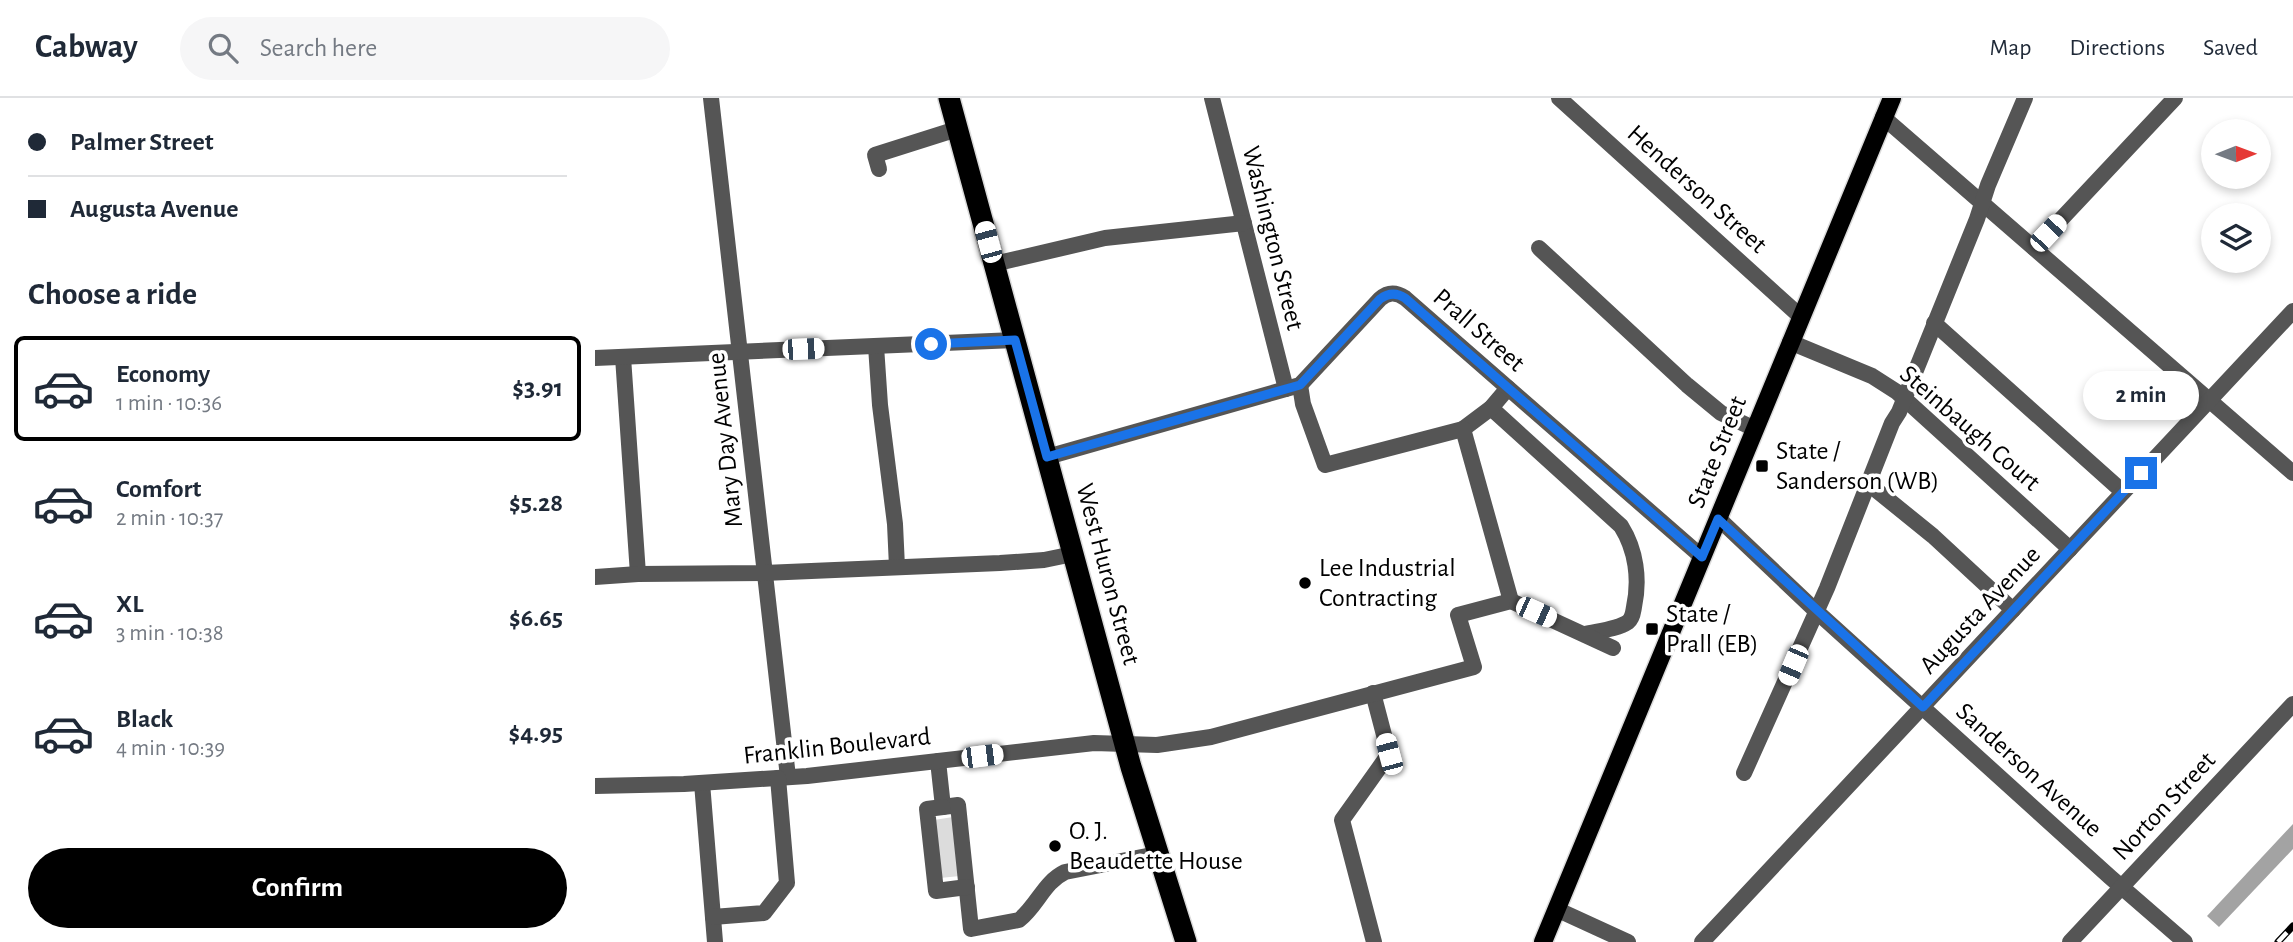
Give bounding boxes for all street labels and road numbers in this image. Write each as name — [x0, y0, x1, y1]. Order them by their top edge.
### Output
street label: Henderson Street — [1622, 120, 1772, 258]
street label: Washington Street — [1238, 143, 1308, 333]
street label: Prall Street — [1428, 284, 1530, 376]
street label: Mary Day Avenue — [703, 351, 747, 529]
street label: Steinbaugh Court — [1895, 360, 2045, 496]
street label: State Street — [1683, 392, 1751, 512]
street label: West Huron Street — [1071, 481, 1145, 667]
street label: Augusta Avenue — [1915, 541, 2045, 679]
street label: Sanderson Avenue — [1951, 698, 2107, 842]
street label: Franklin Boulevard — [742, 723, 932, 769]
street label: Norton Street — [2108, 747, 2220, 865]

